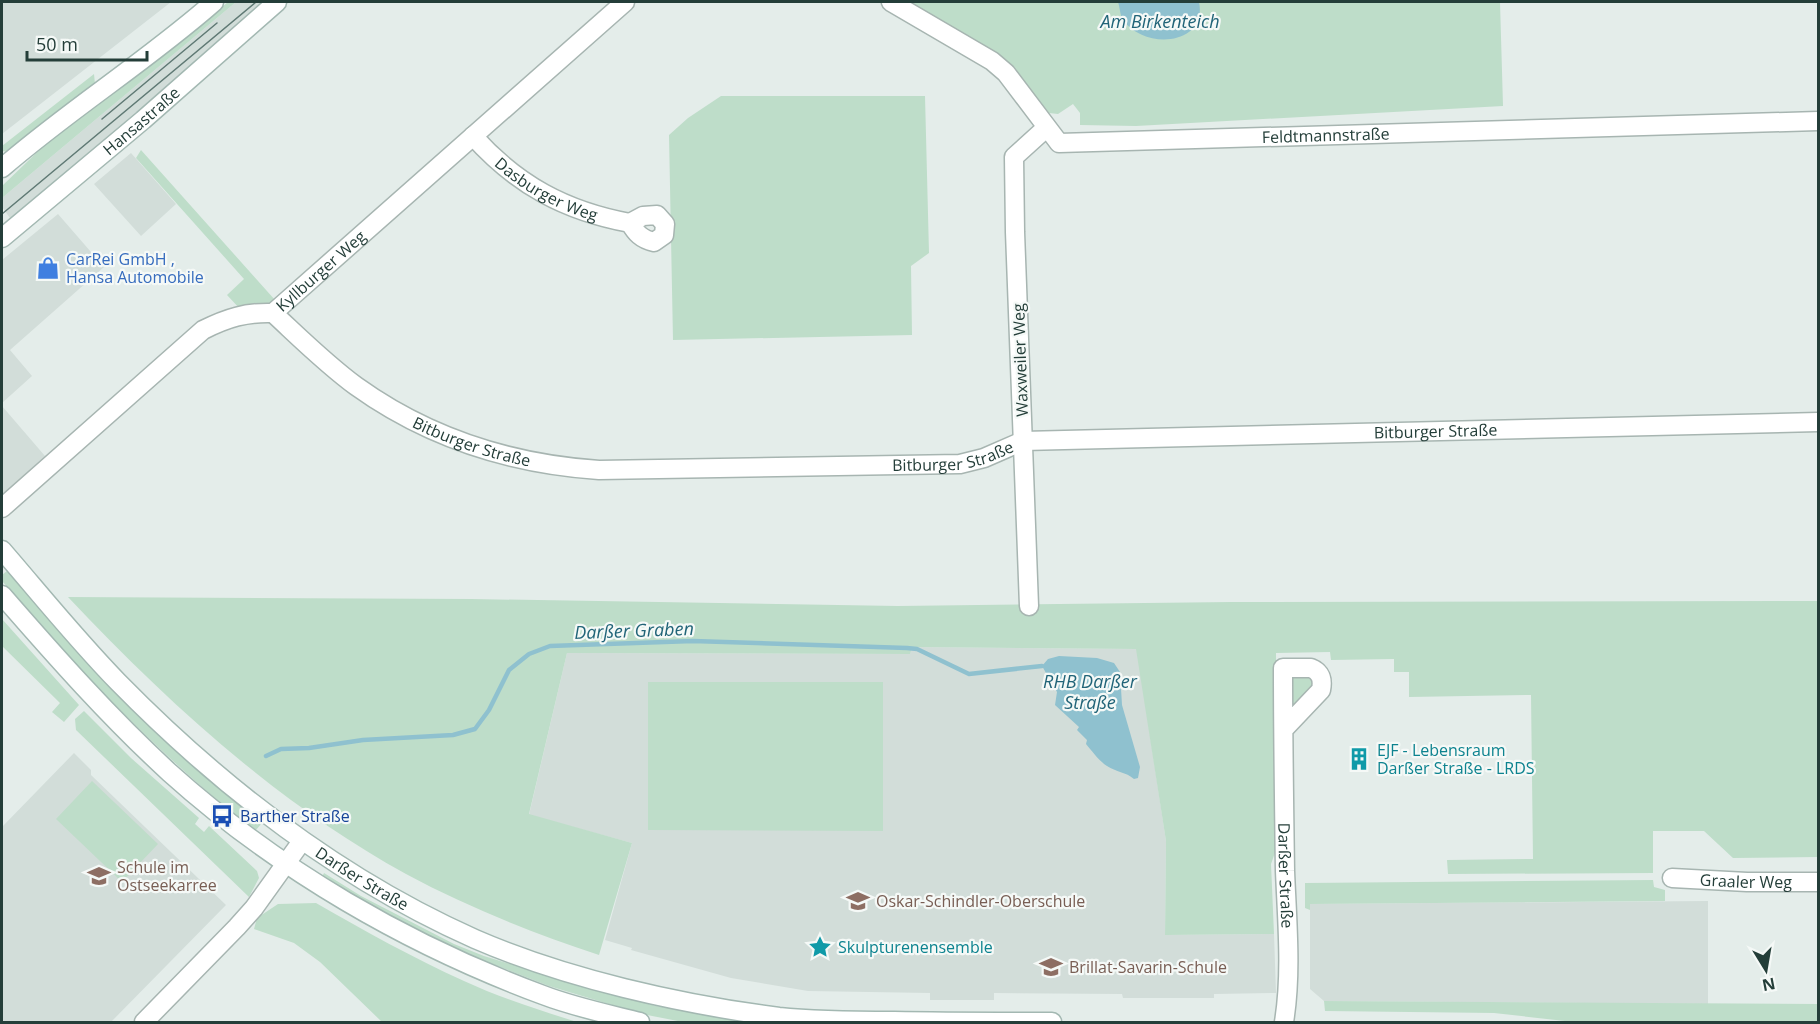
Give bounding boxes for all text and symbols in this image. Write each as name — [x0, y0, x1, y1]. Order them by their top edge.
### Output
water label: Am Birkenteich — [1098, 9, 1220, 33]
scale bar — [27, 24, 147, 62]
text: 50 m — [36, 32, 78, 56]
street label: Hansastraße — [98, 82, 184, 160]
street label: Feldtmannstraße — [1261, 122, 1390, 148]
street label: Dasburger Weg — [490, 152, 601, 226]
street label: Kyllburger Weg — [271, 225, 371, 316]
place label: CarRei GmbH , Hansa Automobile — [66, 248, 204, 288]
shop icon: CarRei GmbH , Hansa Automobile — [35, 255, 61, 281]
street label: Waxweiler Weg — [1007, 303, 1033, 417]
street label: Bitburger Straße — [409, 411, 533, 472]
street label: Bitburger Straße — [1374, 419, 1498, 444]
street label: Bitburger Straße — [892, 436, 1017, 476]
water label: Darßer Graben — [574, 616, 694, 644]
water label: RHB Darßer Straße — [1043, 669, 1138, 714]
place label: EJF - Lebensraum Darßer Straße - LRDS — [1377, 739, 1535, 779]
building icon: EJF - Lebensraum Darßer Straße - LRDS — [1346, 746, 1372, 772]
bus stop icon: Barther Straße — [209, 803, 235, 829]
place label: Barther Straße — [240, 805, 350, 827]
street label: Darßer Straße — [1273, 823, 1299, 929]
street label: Darßer Straße — [311, 841, 413, 915]
place label: Schule im Ostseekarree — [117, 856, 217, 896]
school or university icon: Schule im Ostseekarree — [86, 863, 112, 889]
street label: Graaler Weg — [1699, 869, 1792, 893]
school or university icon: Oskar-Schindler-Oberschule — [845, 888, 871, 914]
place label: Oskar-Schindler-Oberschule — [876, 890, 1085, 912]
place icon: Skulpturenensemble — [807, 934, 833, 960]
place label: Skulpturenensemble — [838, 936, 993, 958]
north arrow — [1736, 940, 1796, 1000]
school or university icon: Brillat-Savarin-Schule — [1038, 954, 1064, 980]
place label: Brillat-Savarin-Schule — [1069, 956, 1227, 978]
text: N — [1760, 973, 1777, 997]

